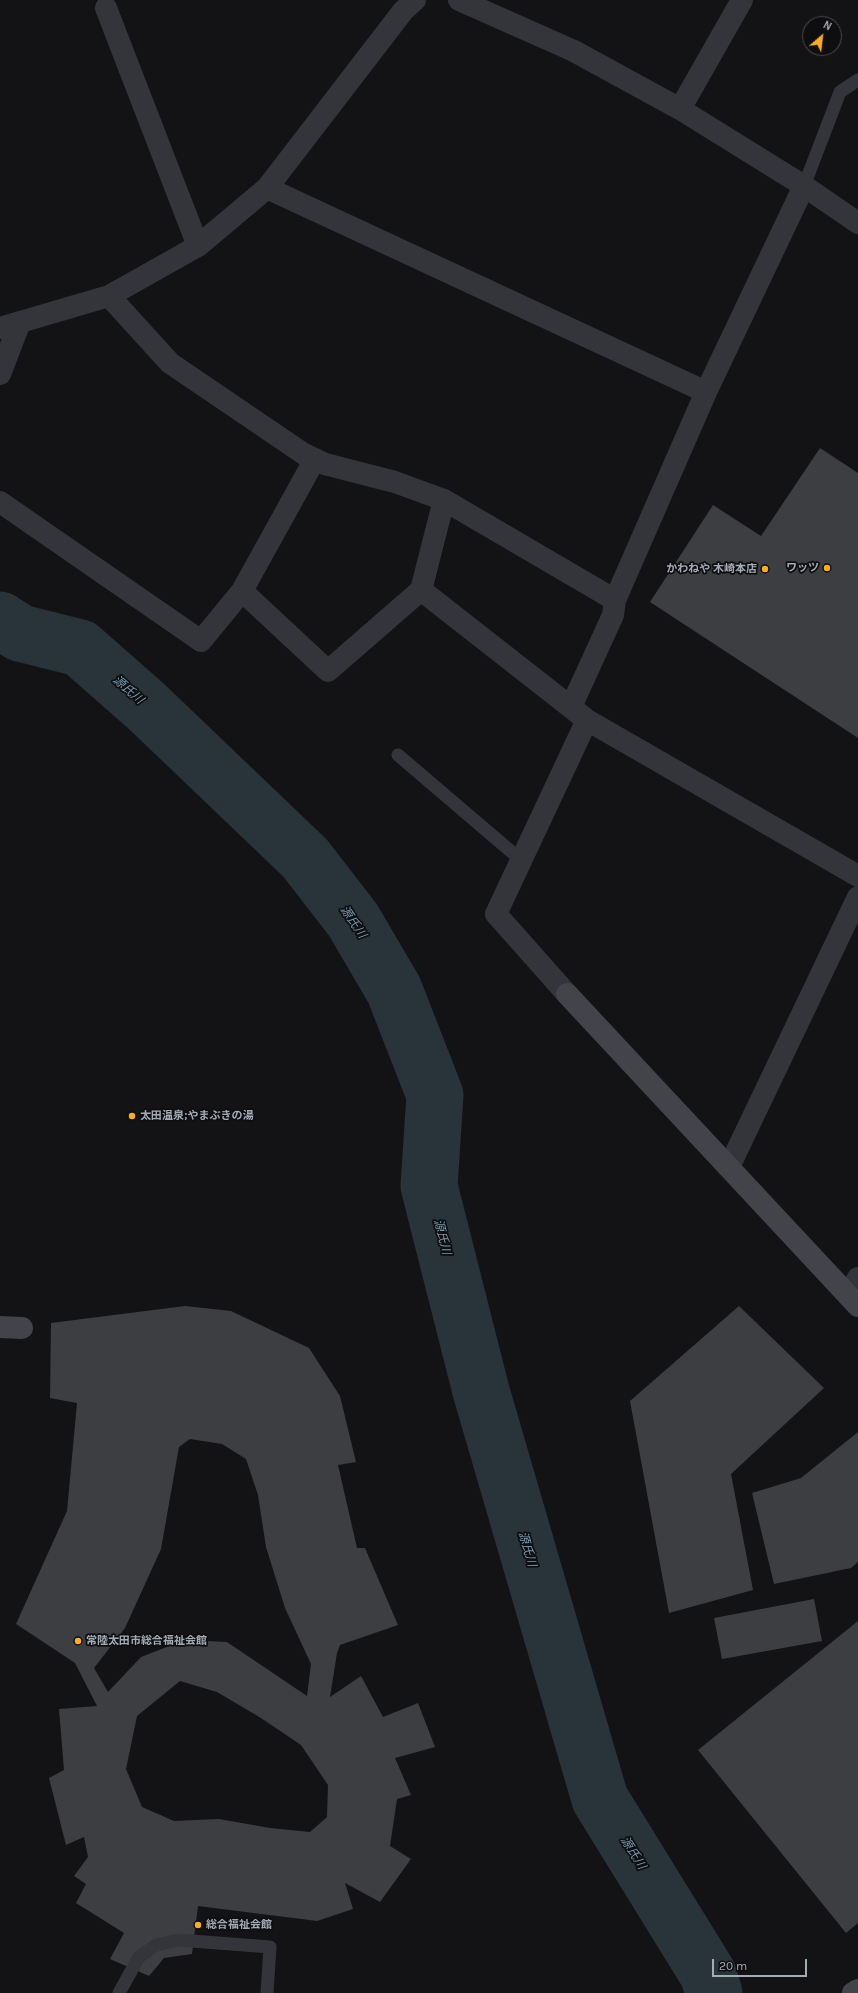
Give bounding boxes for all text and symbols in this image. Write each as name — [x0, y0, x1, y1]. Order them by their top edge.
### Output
north arrow — [802, 16, 842, 56]
text: N — [821, 18, 834, 33]
place label: ワッツ — [786, 561, 819, 575]
place label: かわねや 木崎本店 — [666, 562, 757, 576]
marker: ワッツ — [822, 563, 832, 573]
marker: かわねや 木崎本店 — [760, 564, 770, 574]
water label: 源氏川 — [110, 673, 146, 707]
water label: 源氏川 — [337, 903, 369, 941]
place label: 太田温泉;やまぶきの湯 — [140, 1109, 253, 1123]
marker: 太田温泉;やまぶきの湯 — [127, 1111, 137, 1121]
water label: 源氏川 — [431, 1218, 453, 1256]
water label: 源氏川 — [515, 1530, 539, 1568]
place label: 常陸太田市総合福祉会館 — [86, 1634, 207, 1648]
marker: 常陸太田市総合福祉会館 — [73, 1636, 83, 1646]
water label: 源氏川 — [617, 1834, 649, 1872]
place label: 総合福祉会館 — [206, 1918, 272, 1932]
marker: 総合福祉会館 — [193, 1920, 203, 1930]
scale bar — [714, 1951, 809, 1977]
text: 20 m — [719, 1959, 747, 1973]

